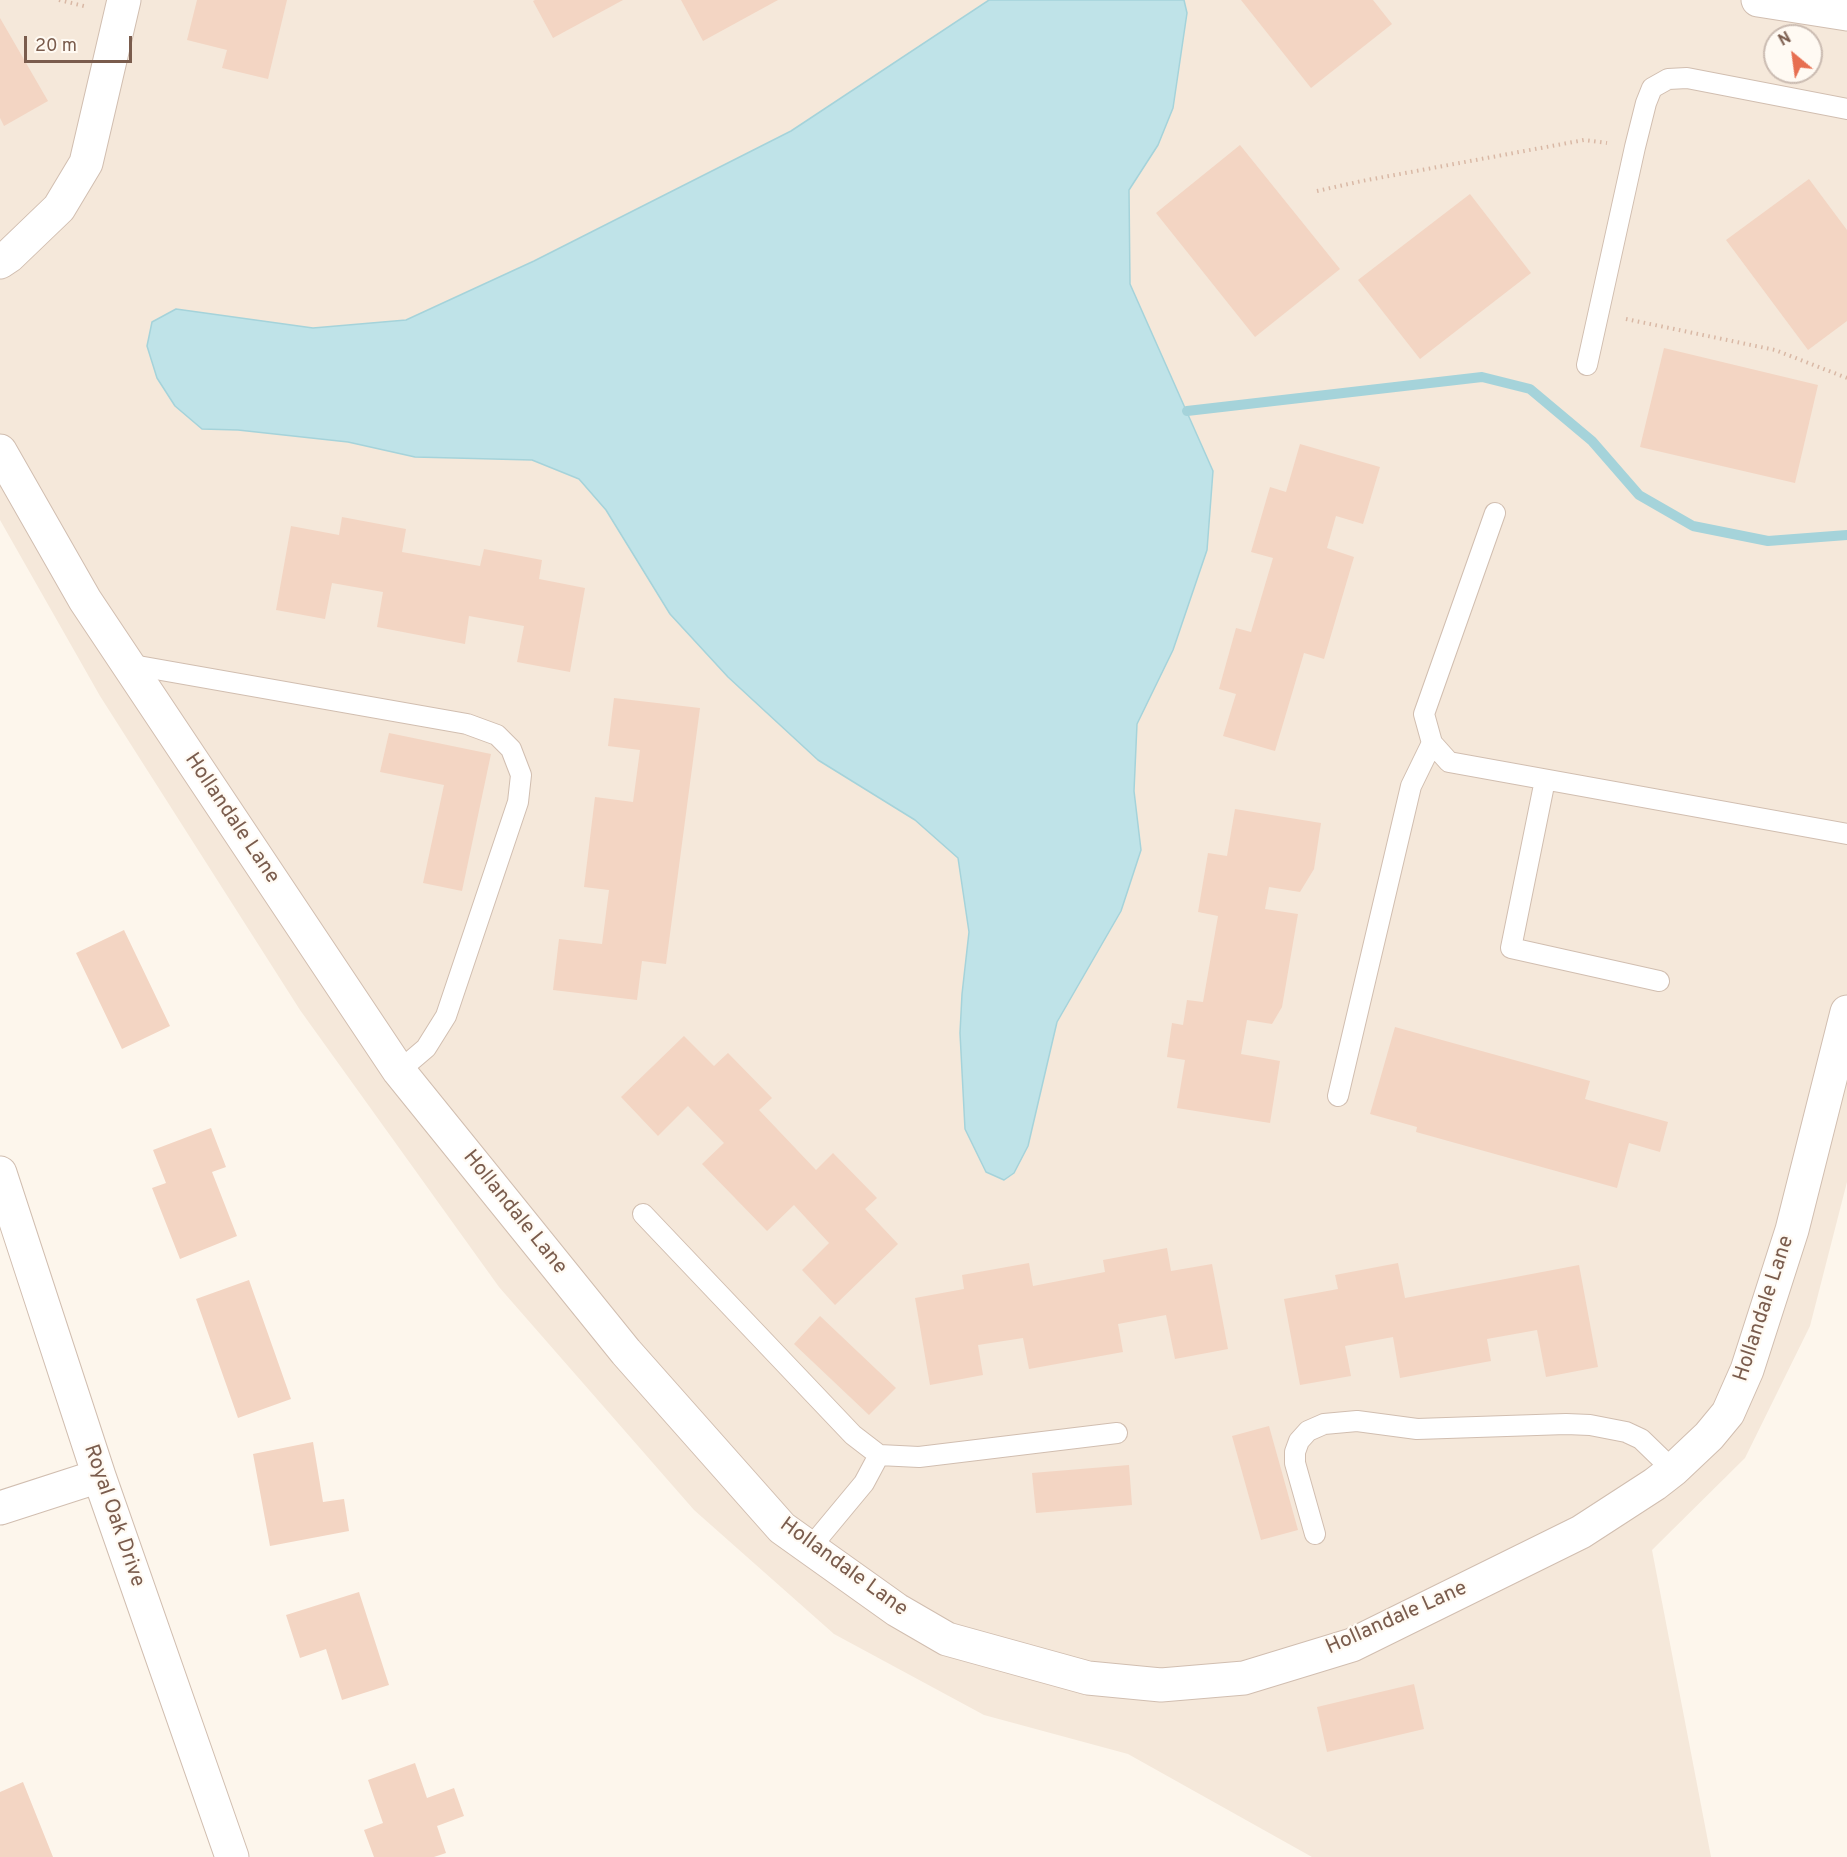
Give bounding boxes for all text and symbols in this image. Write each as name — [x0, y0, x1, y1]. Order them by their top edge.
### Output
scale bar — [27, 24, 135, 62]
north arrow — [1763, 24, 1823, 84]
text: N — [1775, 28, 1795, 52]
text: 20 m — [35, 35, 77, 58]
street label: Hollandale Lane — [178, 749, 284, 889]
street label: Hollandale Lane — [456, 1146, 572, 1280]
street label: Hollandale Lane — [1730, 1233, 1800, 1385]
street label: Royal Oak Drive — [77, 1441, 149, 1591]
street label: Hollandale Lane — [774, 1513, 912, 1623]
street label: Hollandale Lane — [1322, 1577, 1472, 1661]

